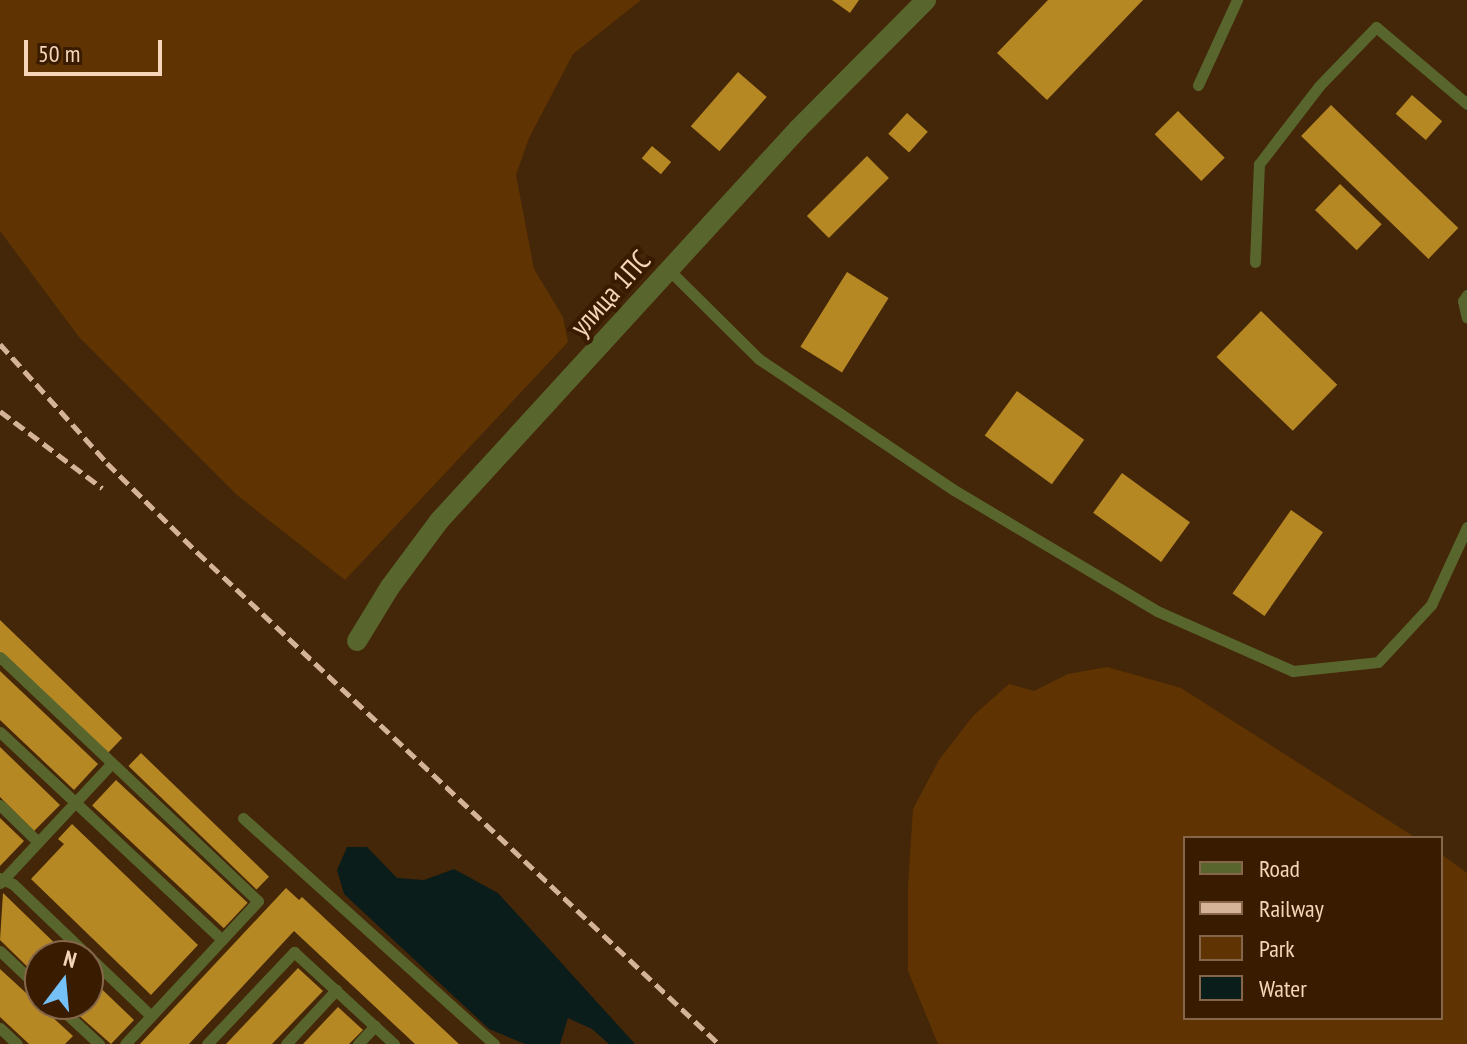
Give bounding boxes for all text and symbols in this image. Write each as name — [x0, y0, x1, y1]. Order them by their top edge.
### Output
scale bar — [28, 24, 166, 74]
text: 50 m — [38, 38, 80, 69]
street label: улица 1ПС — [563, 243, 657, 343]
legend — [1183, 836, 1443, 1020]
text: Road — [1259, 853, 1300, 884]
text: Railway — [1259, 893, 1324, 924]
text: Park — [1259, 933, 1295, 964]
north arrow — [24, 940, 104, 1020]
text: N — [60, 944, 80, 974]
text: Water — [1259, 973, 1307, 1004]

